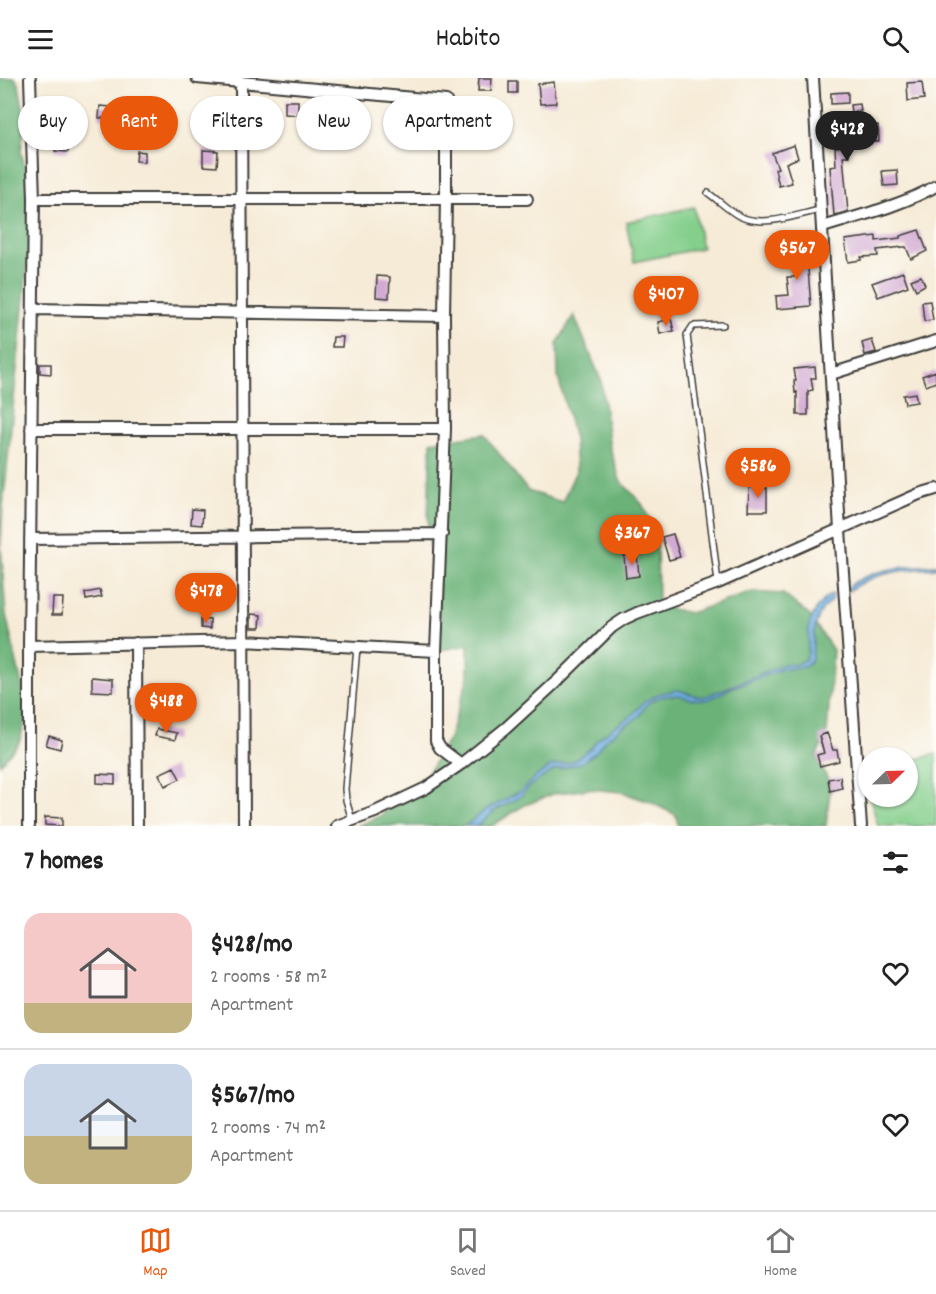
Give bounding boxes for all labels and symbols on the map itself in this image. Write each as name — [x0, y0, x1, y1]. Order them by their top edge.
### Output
pin: $428 — [811, 111, 883, 162]
pin: $567 — [761, 230, 833, 281]
pin: $407 — [630, 276, 702, 327]
pin: $586 — [722, 448, 794, 499]
pin: $367 — [596, 515, 668, 566]
pin: $478 — [170, 573, 242, 624]
pin: $488 — [130, 683, 202, 734]
north arrow — [858, 747, 918, 807]

